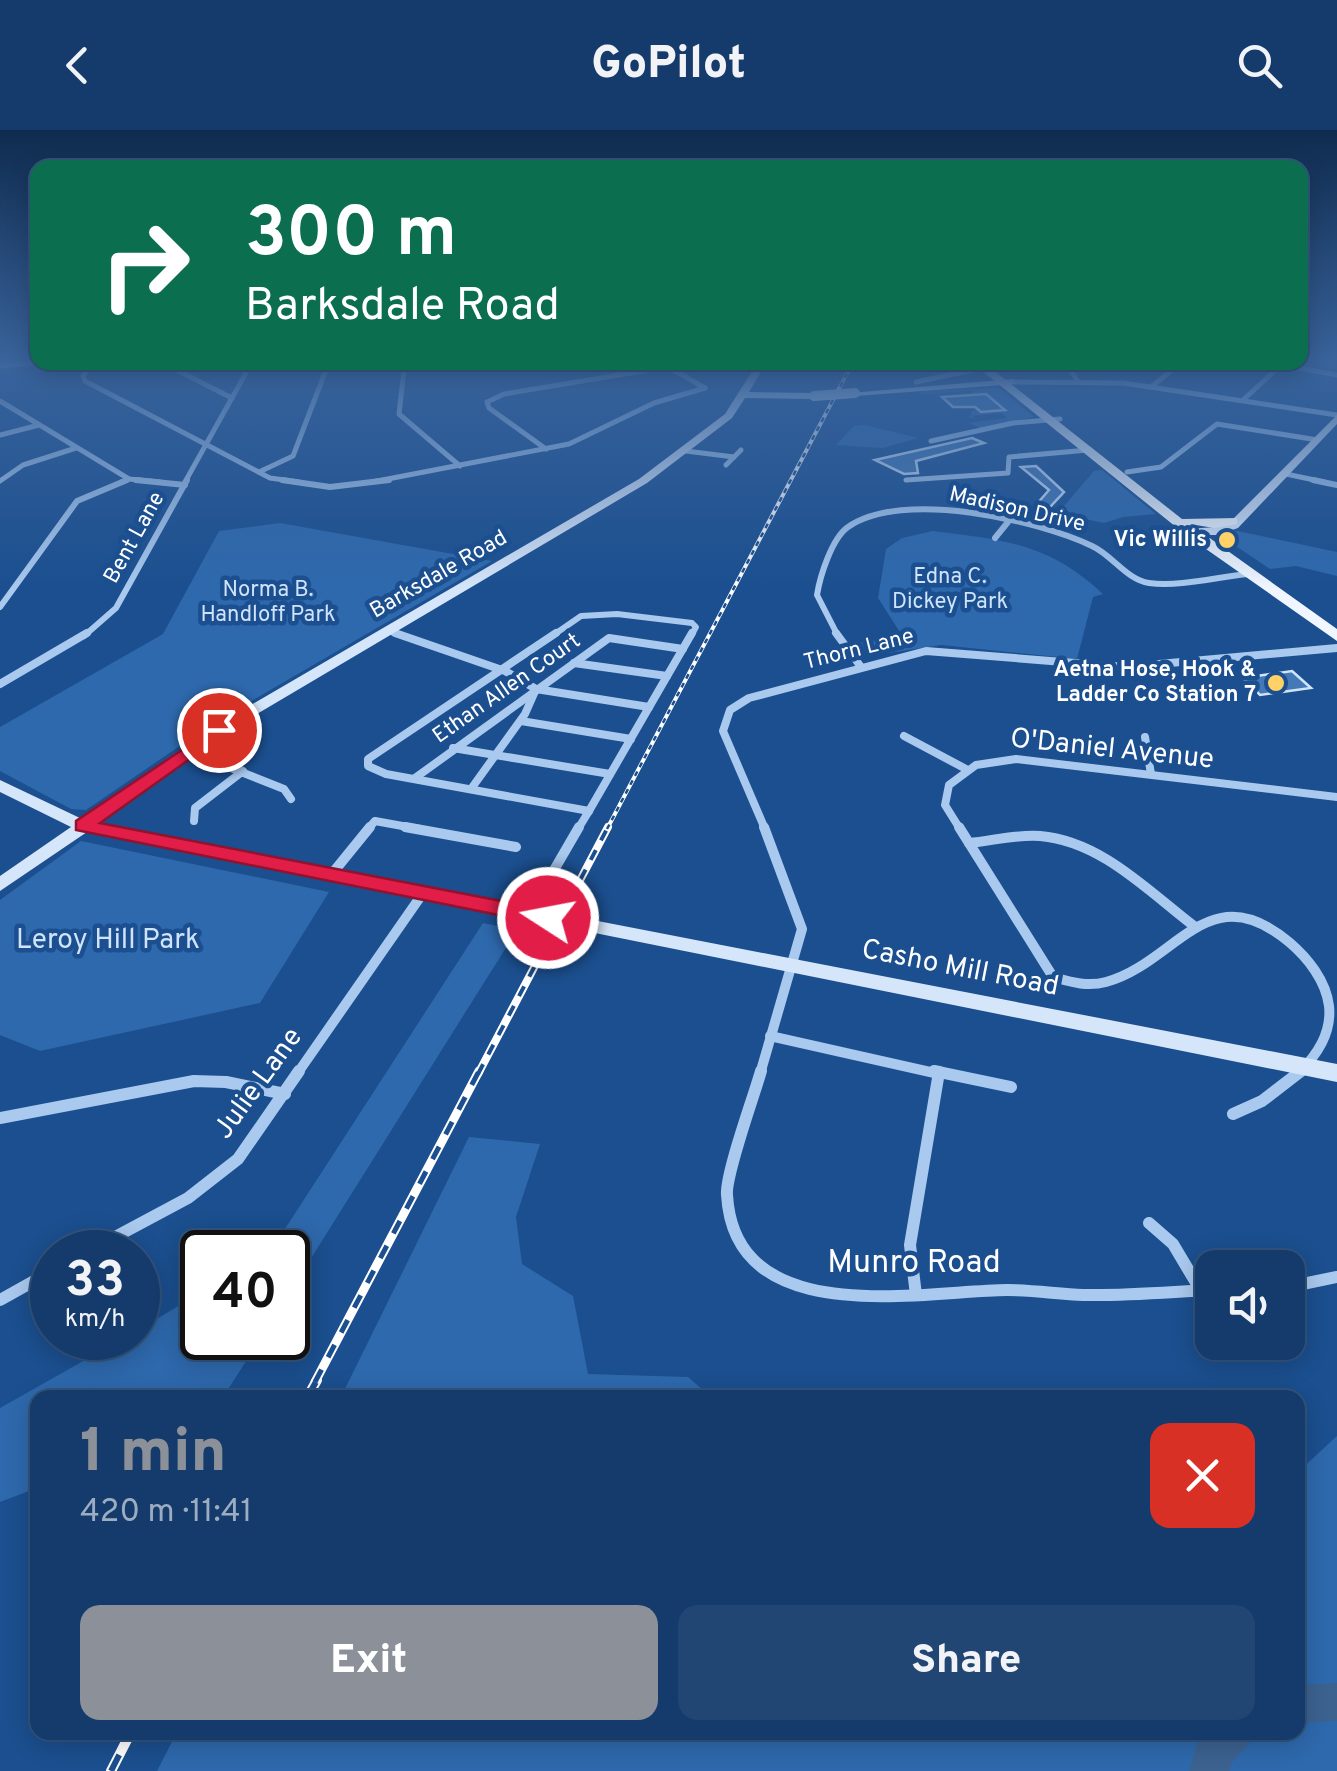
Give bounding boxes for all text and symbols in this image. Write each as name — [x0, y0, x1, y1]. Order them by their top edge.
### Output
text: GoPilot — [591, 37, 746, 94]
icon: back — [50, 38, 105, 93]
icon: search — [1232, 38, 1287, 93]
text: 300 m — [245, 192, 457, 281]
icon: right — [80, 200, 210, 330]
text: Barksdale Road — [245, 279, 560, 336]
street label: Madison Drive — [946, 481, 1088, 539]
street label: Bent Lane — [99, 487, 171, 589]
street label: Barksdale Road — [366, 525, 512, 625]
place label: Vic Willis — [1114, 527, 1207, 554]
marker: Vic Willis — [1216, 529, 1238, 551]
park label: Edna C. Dickey Park — [892, 564, 1008, 616]
park label: Norma B. Handloff Park — [200, 577, 336, 629]
street label: Thorn Lane — [801, 623, 917, 677]
street label: Ethan Allen Court — [428, 628, 586, 750]
place label: Aetna Hose, Hook & Ladder Co Station 7 — [1054, 657, 1256, 709]
marker: Aetna Hose, Hook & Ladder Co Station 7 — [1265, 672, 1287, 694]
pin — [177, 688, 262, 773]
icon: arrive — [192, 703, 247, 758]
street label: O'Daniel Avenue — [1008, 721, 1216, 779]
position arrow — [496, 866, 600, 970]
park label: Leroy Hill Park — [16, 923, 200, 959]
street label: Casho Mill Road — [858, 932, 1062, 1006]
street label: Julie Lane — [206, 1021, 312, 1147]
speed limit sign: 40 — [180, 1230, 310, 1360]
street label: Munro Road — [827, 1244, 1001, 1284]
map controls — [1195, 1250, 1305, 1360]
button: sound — [1195, 1250, 1305, 1360]
text: 33 — [65, 1251, 125, 1314]
text: km/h — [65, 1304, 125, 1336]
text: 1 min — [80, 1417, 227, 1493]
button: close — [1150, 1423, 1255, 1528]
text: 420 m · 11:41 — [80, 1493, 253, 1533]
button: Exit — [80, 1605, 658, 1720]
button: Share — [678, 1605, 1255, 1720]

